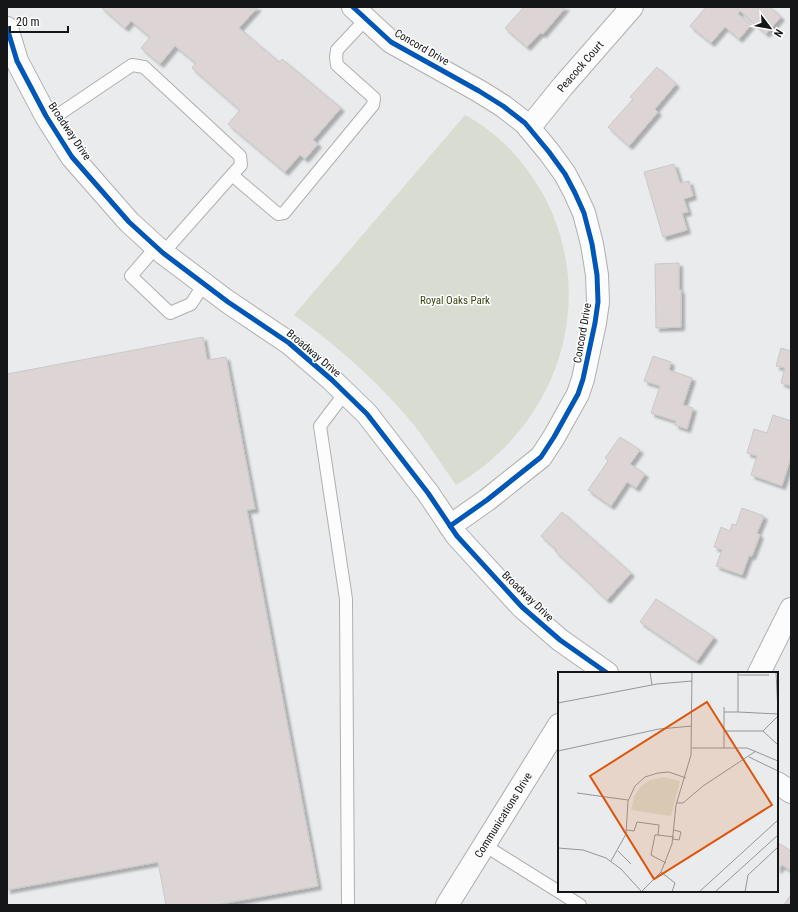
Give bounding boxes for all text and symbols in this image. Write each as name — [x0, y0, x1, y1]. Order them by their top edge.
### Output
scale bar — [10, 8, 68, 34]
north arrow — [750, 8, 790, 48]
text: 20 m — [16, 15, 40, 29]
street label: Concord Drive — [392, 27, 451, 68]
text: N — [771, 27, 785, 40]
street label: Peacock Court — [555, 39, 606, 95]
street label: Broadway Drive — [45, 100, 94, 163]
park label: Royal Oaks Park — [420, 294, 490, 307]
street label: Concord Drive — [571, 302, 594, 364]
street label: Broadway Drive — [284, 327, 343, 380]
street label: Broadway Drive — [499, 568, 556, 624]
inset map — [558, 672, 778, 892]
street label: Communications Drive — [472, 770, 535, 860]

